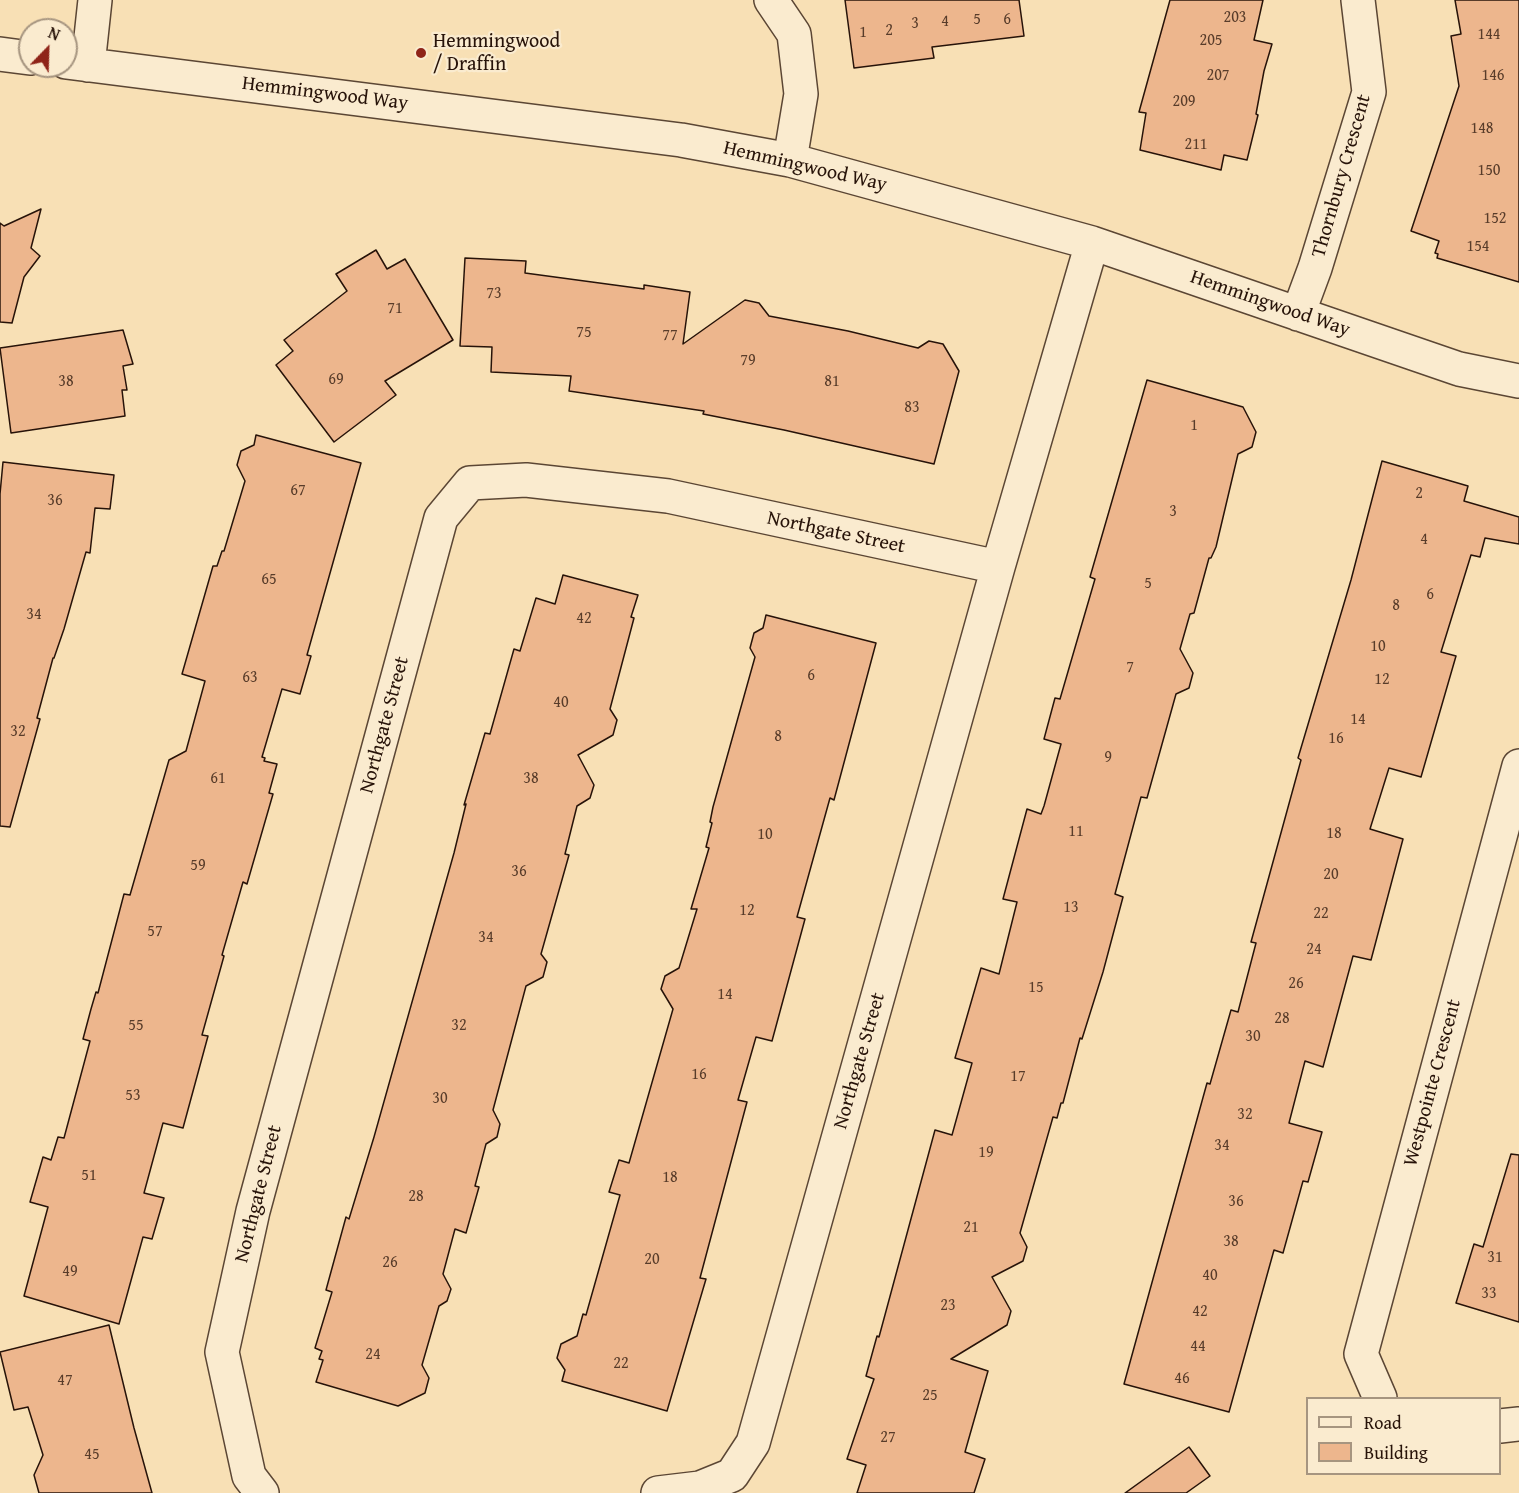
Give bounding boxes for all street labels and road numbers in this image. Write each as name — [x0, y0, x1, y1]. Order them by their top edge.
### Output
street label: Hemmingwood Way — [241, 72, 409, 116]
street label: Thornbury Crescent — [1307, 92, 1377, 260]
street label: Hemmingwood Way — [721, 137, 889, 197]
street label: Hemmingwood Way — [1187, 265, 1353, 343]
street label: Northgate Street — [765, 507, 907, 559]
street label: Northgate Street — [355, 654, 415, 796]
street label: Northgate Street — [829, 990, 891, 1132]
street label: Westpointe Crescent — [1399, 997, 1467, 1169]
street label: Northgate Street — [230, 1123, 288, 1265]

